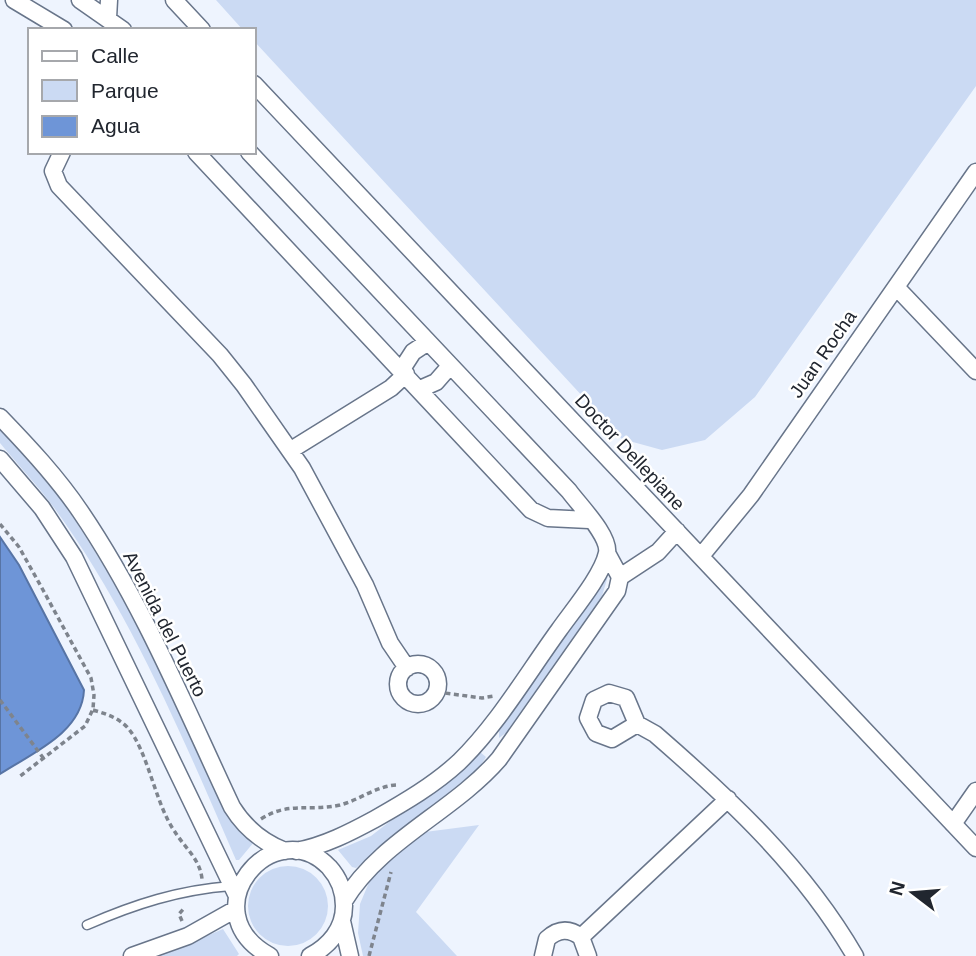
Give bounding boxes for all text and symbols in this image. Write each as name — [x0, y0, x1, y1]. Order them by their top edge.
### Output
legend — [28, 28, 256, 154]
text: Calle — [91, 44, 139, 67]
text: Parque — [91, 79, 159, 102]
text: Agua — [91, 114, 140, 137]
street label: Juan Rocha — [785, 306, 861, 402]
street label: Doctor Dellepiane — [571, 390, 689, 514]
street label: Avenida del Puerto — [119, 548, 211, 700]
north arrow — [878, 858, 948, 928]
text: N — [885, 879, 909, 898]

